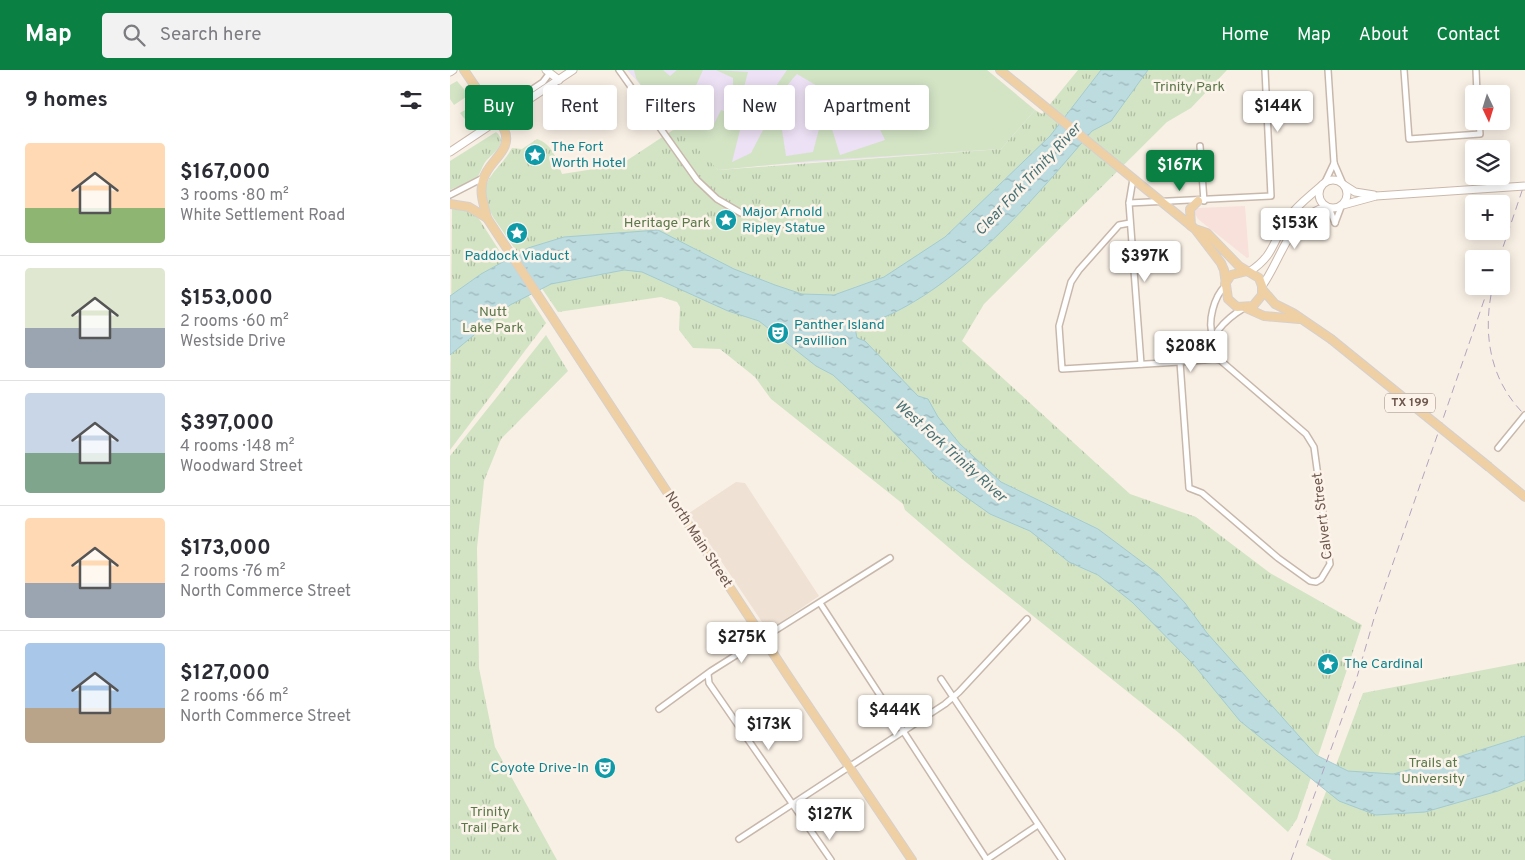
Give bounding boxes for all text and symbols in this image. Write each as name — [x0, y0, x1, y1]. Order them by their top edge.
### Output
search box — [102, 13, 452, 58]
text: Map — [25, 20, 72, 50]
icon: search — [120, 21, 148, 49]
text: Search here — [160, 23, 261, 47]
text: Home — [1221, 24, 1269, 47]
text: Map — [1297, 24, 1331, 47]
text: About — [1359, 24, 1408, 47]
text: Contact — [1436, 24, 1500, 47]
park label: Trinity Park — [1153, 79, 1225, 96]
chip: Buy — [465, 85, 533, 130]
chip: Rent — [543, 85, 617, 130]
chip: Filters — [627, 85, 714, 130]
chip: New — [724, 85, 795, 130]
chip: Apartment — [805, 85, 929, 130]
north arrow — [1465, 85, 1510, 130]
map controls — [1465, 85, 1510, 295]
icon: filters — [397, 86, 425, 114]
text: 9 homes — [25, 87, 108, 114]
pin: $144K — [1243, 90, 1313, 133]
text: $144K — [1254, 97, 1302, 117]
water label: Clear Fork Trinity River — [972, 119, 1087, 240]
place label: The Fort Worth Hotel — [551, 139, 626, 172]
button: layers — [1465, 140, 1510, 185]
place icon: The Fort Worth Hotel — [523, 143, 547, 167]
pin: $167K — [1145, 150, 1215, 192]
text: $167K — [1157, 156, 1203, 176]
text: $167,000 — [180, 159, 270, 186]
icon: home — [65, 163, 125, 223]
text: 3 rooms · 80 m² — [180, 186, 289, 206]
button: + — [1465, 195, 1510, 240]
place label: Major Arnold Ripley Statue — [742, 204, 825, 237]
text: White Settlement Road — [180, 206, 345, 226]
place icon: Major Arnold Ripley Statue — [714, 208, 738, 232]
pin: $153K — [1260, 208, 1330, 250]
text: $153K — [1272, 214, 1318, 234]
park label: Heritage Park — [624, 215, 710, 232]
place icon: Paddock Viaduct — [505, 221, 529, 245]
pin: $397K — [1110, 240, 1180, 283]
text: $397K — [1121, 247, 1169, 267]
place label: Paddock Viaduct — [464, 248, 570, 265]
button: − — [1465, 250, 1510, 295]
text: $153,000 — [180, 285, 273, 312]
icon: home — [65, 288, 125, 348]
park label: Nutt Lake Park — [462, 304, 524, 337]
text: 2 rooms · 60 m² — [180, 312, 289, 332]
place label: Panther Island Pavillion — [794, 317, 885, 350]
theatre icon: Panther Island Pavillion — [766, 321, 790, 345]
pin: $208K — [1156, 330, 1226, 373]
text: Westside Drive — [180, 332, 286, 352]
text: $208K — [1165, 337, 1217, 357]
road number: TX 199 — [1385, 393, 1435, 412]
water label: West Fork Trinity River — [890, 397, 1011, 508]
text: $397,000 — [180, 410, 274, 437]
icon: home — [65, 413, 125, 473]
text: 4 rooms · 148 m² — [180, 437, 295, 457]
text: Woodward Street — [180, 457, 303, 477]
street label: Calvert Street — [1309, 471, 1337, 561]
street label: North Main Street — [661, 489, 735, 591]
text: $173,000 — [180, 535, 271, 562]
icon: home — [65, 538, 125, 598]
text: 2 rooms · 76 m² — [180, 562, 286, 582]
text: North Commerce Street — [180, 582, 351, 602]
pin: $275K — [707, 622, 777, 664]
text: $275K — [718, 628, 766, 648]
place icon: The Cardinal — [1316, 652, 1340, 676]
place label: The Cardinal — [1344, 656, 1423, 673]
text: $127,000 — [180, 660, 270, 687]
icon: home — [65, 663, 125, 723]
text: 2 rooms · 66 m² — [180, 687, 288, 707]
pin: $444K — [860, 694, 930, 737]
text: $444K — [869, 701, 921, 721]
text: North Commerce Street — [180, 707, 351, 727]
pin: $173K — [734, 708, 804, 751]
text: $173K — [746, 715, 792, 735]
park label: Trails at University — [1401, 755, 1465, 788]
theatre icon: Coyote Drive-In — [593, 756, 617, 780]
place label: Coyote Drive-In — [491, 760, 589, 777]
pin: $127K — [795, 798, 865, 841]
park label: Trinity Trail Park — [461, 804, 519, 837]
text: $127K — [807, 805, 853, 825]

